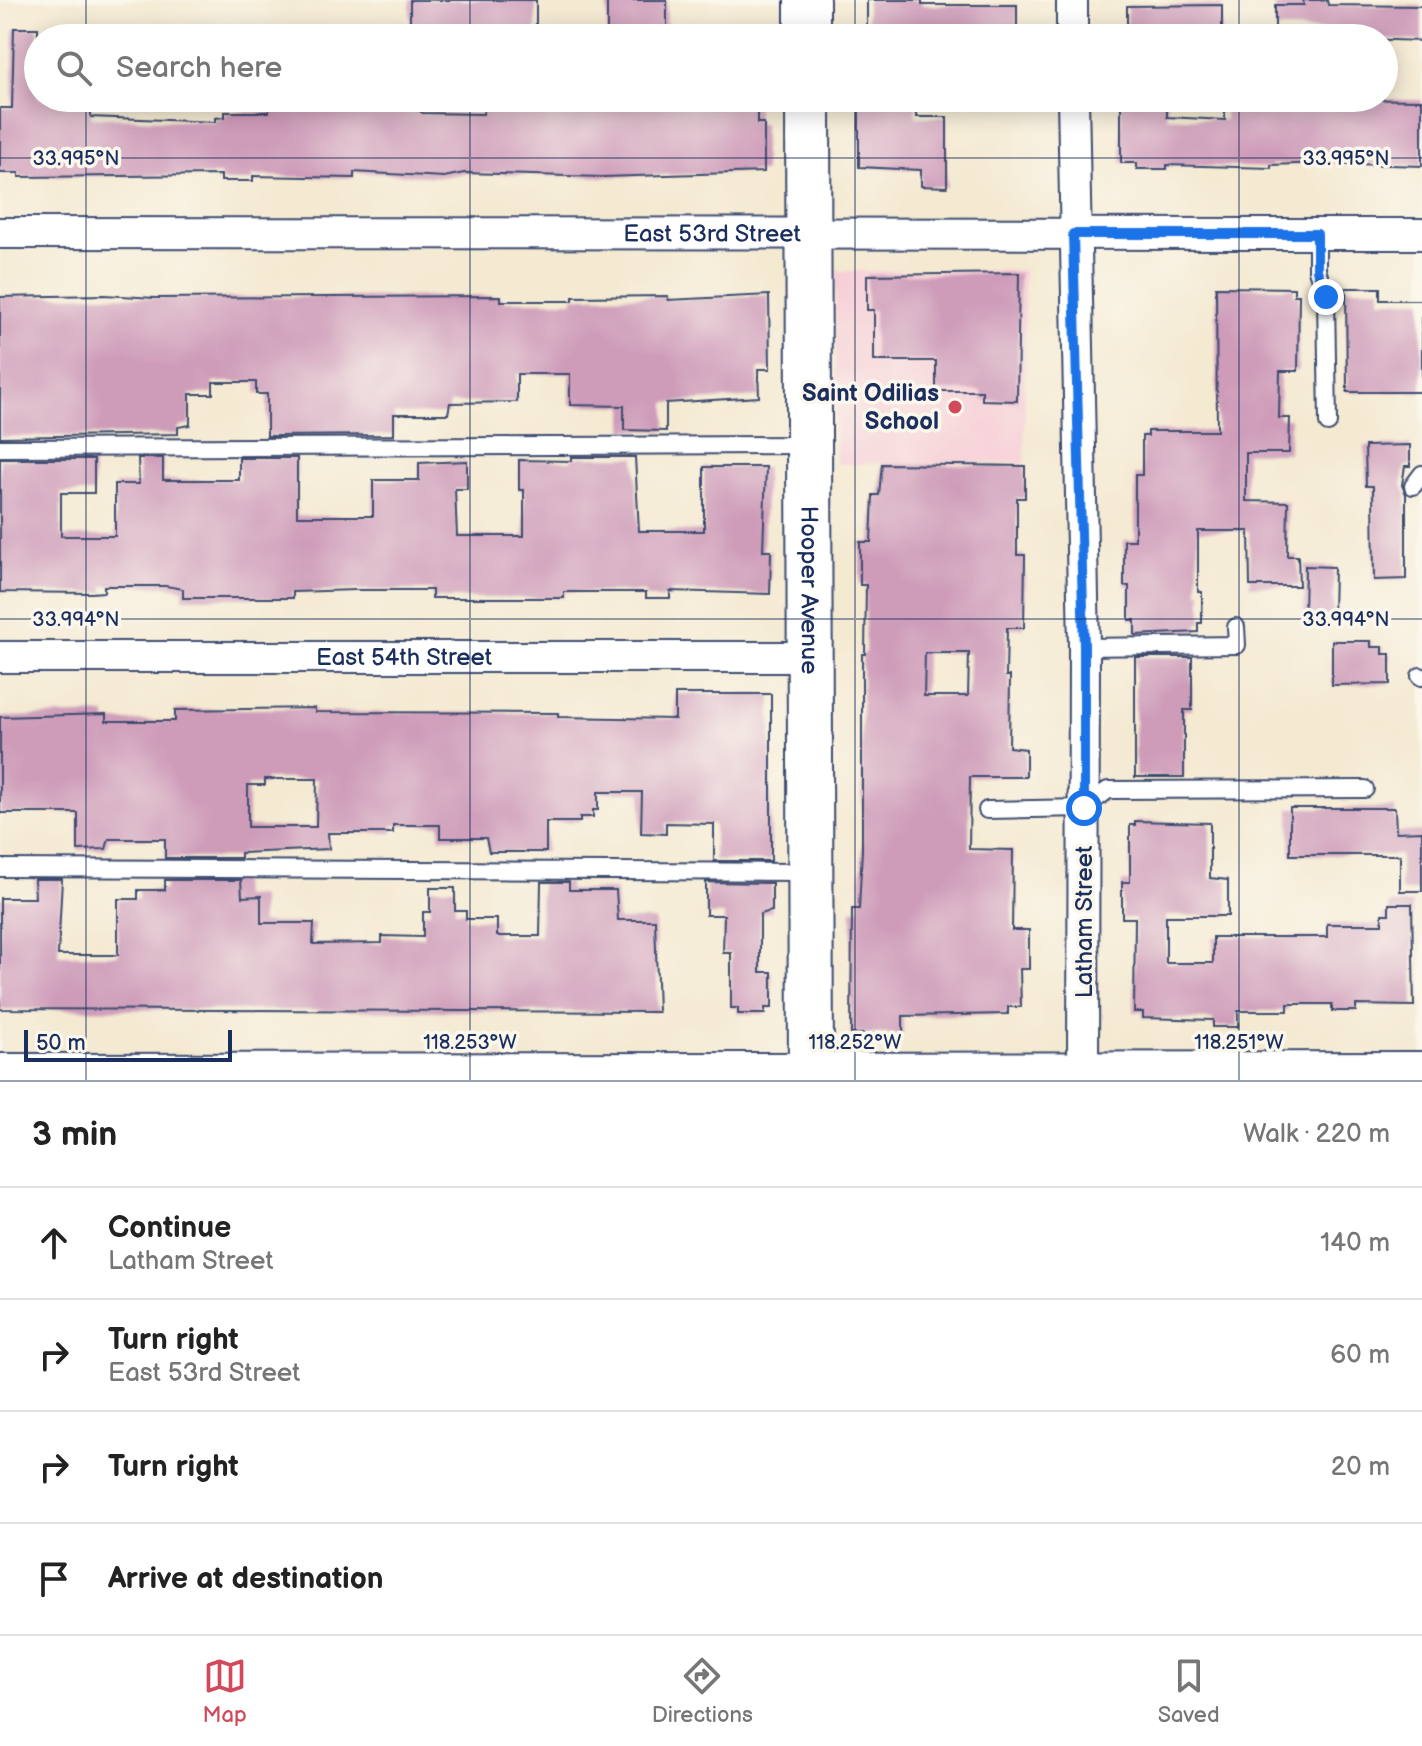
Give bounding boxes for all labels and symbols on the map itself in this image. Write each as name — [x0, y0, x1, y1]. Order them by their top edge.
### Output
text: 33.995°N — [32, 147, 120, 171]
text: 33.995°N — [1302, 147, 1390, 171]
street label: East 53rd Street — [623, 219, 801, 248]
route end — [1308, 279, 1344, 315]
place label: Saint Odilias School — [802, 379, 939, 436]
marker: Saint Odilias School — [946, 398, 964, 416]
street label: Hooper Avenue — [795, 506, 824, 674]
text: 33.994°N — [32, 608, 120, 632]
text: 33.994°N — [1302, 608, 1390, 632]
street label: East 54th Street — [316, 643, 493, 672]
route start — [1066, 790, 1102, 826]
street label: Latham Street — [1070, 845, 1099, 998]
scale bar — [24, 1026, 232, 1062]
text: 118.253°W — [423, 1031, 517, 1055]
text: 118.252°W — [809, 1031, 901, 1055]
text: 118.251°W — [1194, 1031, 1284, 1055]

